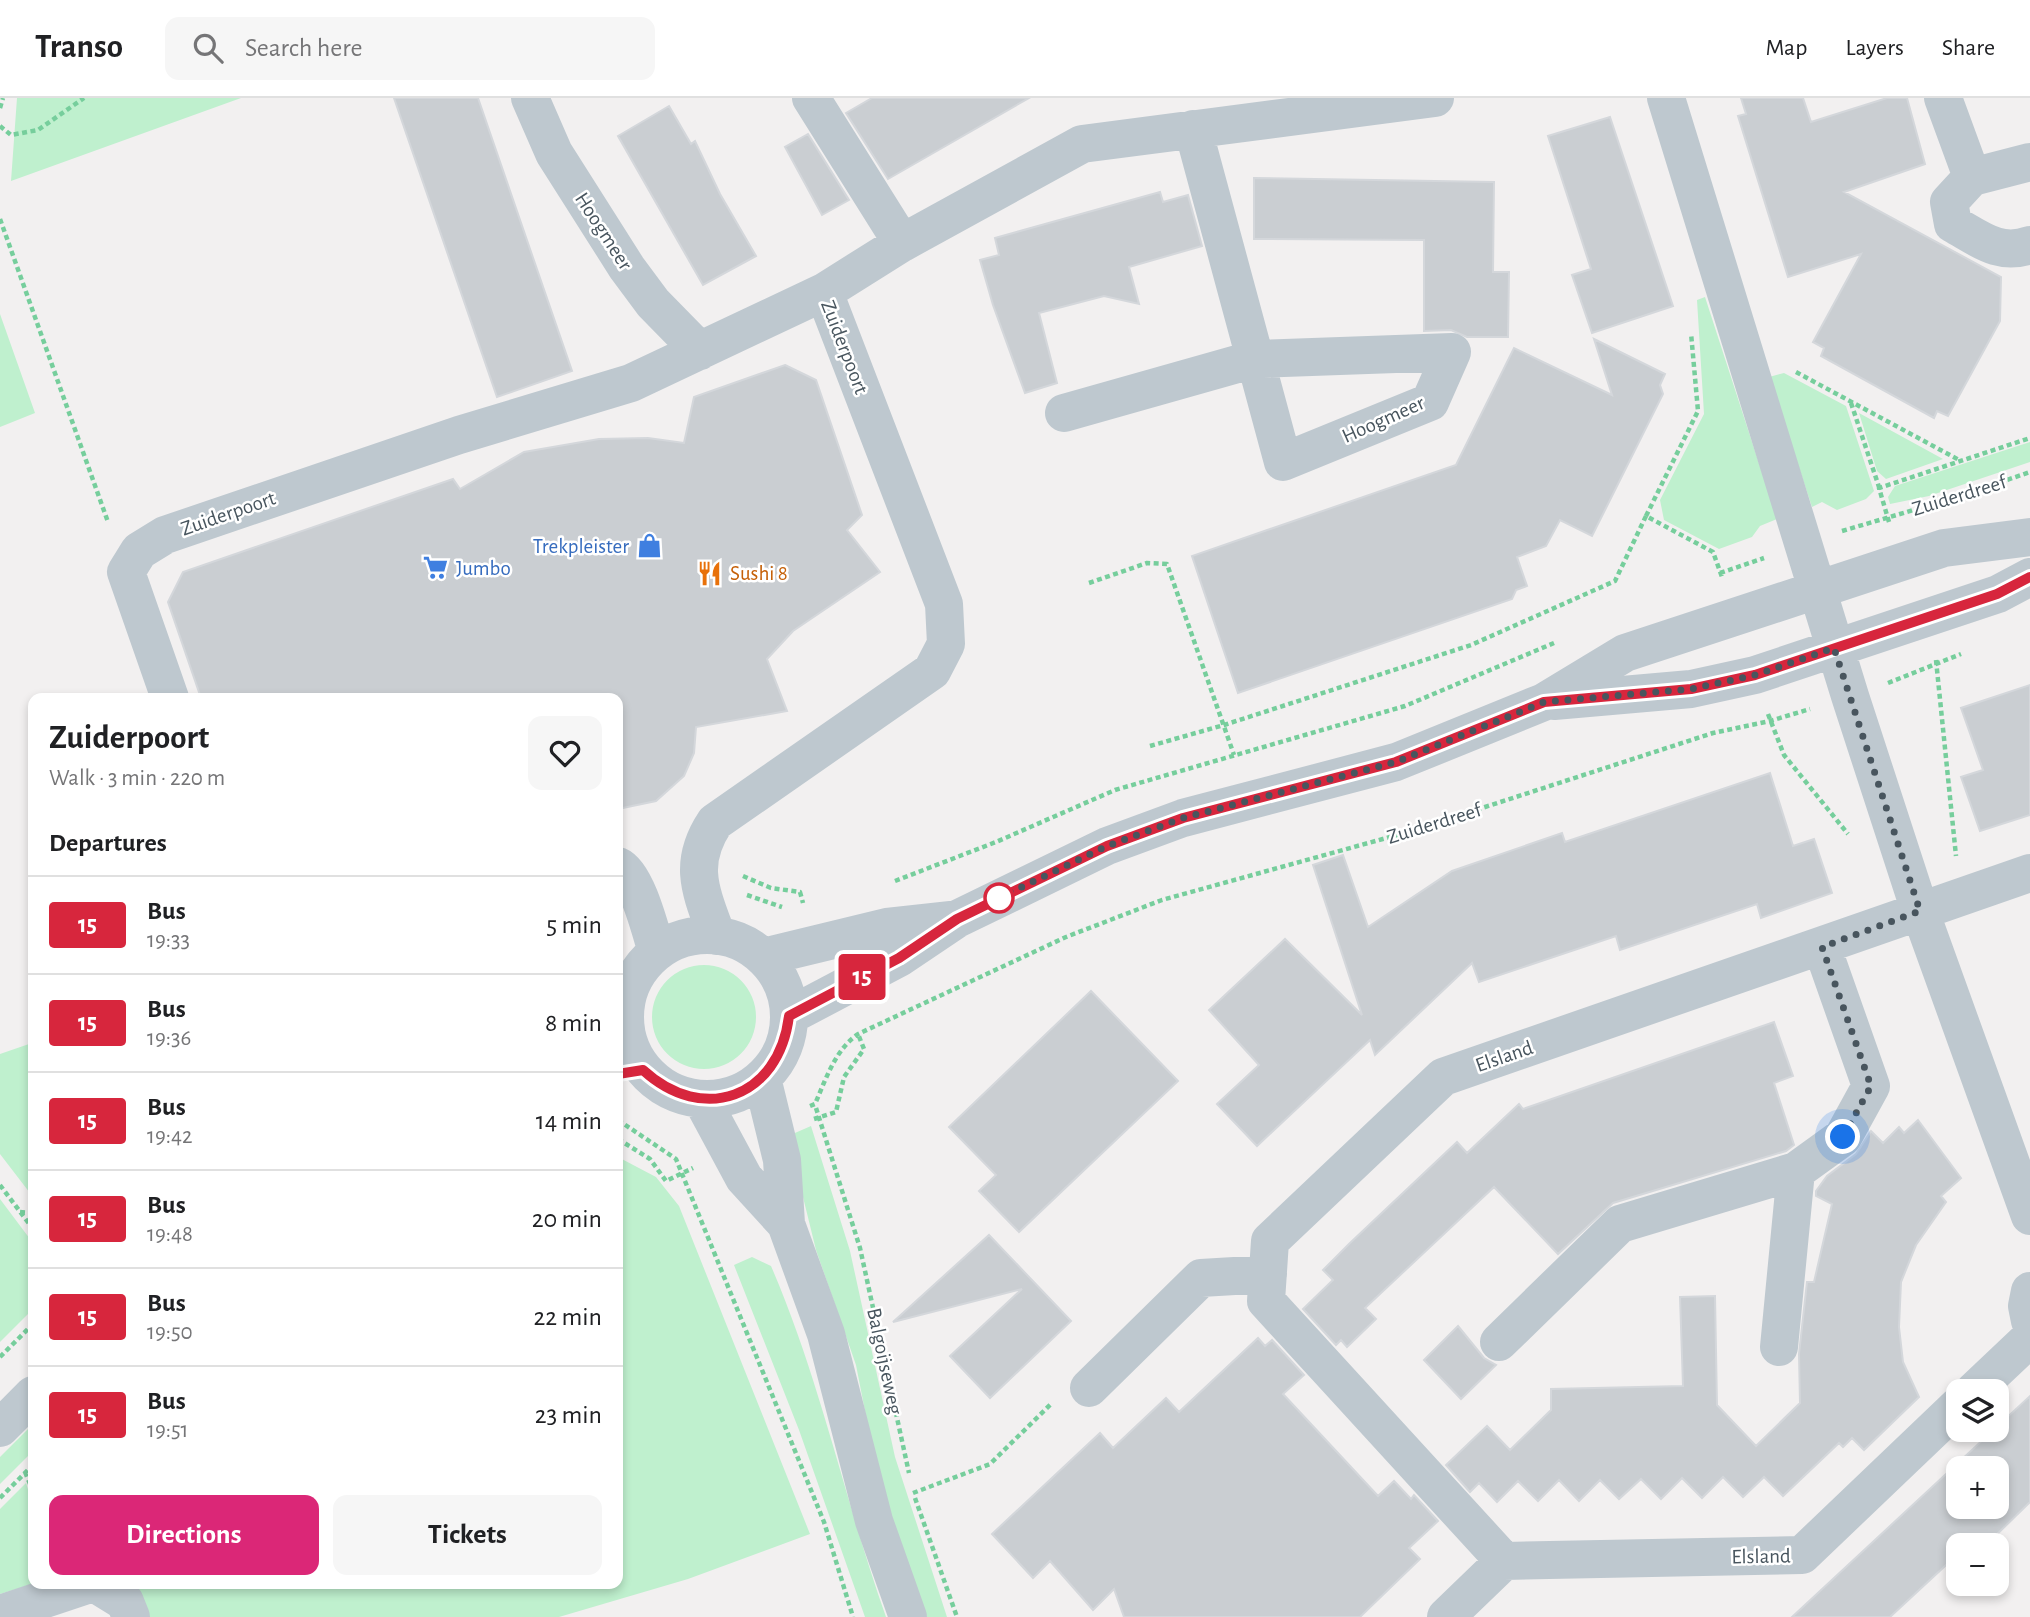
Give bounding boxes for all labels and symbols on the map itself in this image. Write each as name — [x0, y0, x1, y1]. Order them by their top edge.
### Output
street label: Hoogmeer — [571, 189, 636, 274]
street label: Zuiderpoort — [817, 297, 872, 397]
street label: Hoogmeer — [1339, 392, 1428, 447]
street label: Zuiderdreef — [1910, 471, 2010, 520]
street label: Zuiderpoort — [178, 487, 278, 539]
shop icon: Trekpleister — [635, 532, 663, 560]
place label: Trekpleister — [533, 536, 629, 557]
supermarket icon: Jumbo — [422, 554, 450, 582]
place label: Jumbo — [456, 558, 511, 579]
restaurant icon: Sushi 8 — [696, 559, 724, 587]
place label: Sushi 8 — [730, 563, 788, 584]
street label: Zuiderdreef — [1385, 799, 1485, 848]
unlabelled marker — [984, 883, 1014, 913]
line badge: 15 — [830, 954, 894, 1000]
street label: Elsland — [1473, 1037, 1536, 1076]
your location — [1825, 1119, 1860, 1154]
street label: Balgoijseweg — [863, 1306, 906, 1417]
street label: Elsland — [1731, 1545, 1791, 1568]

